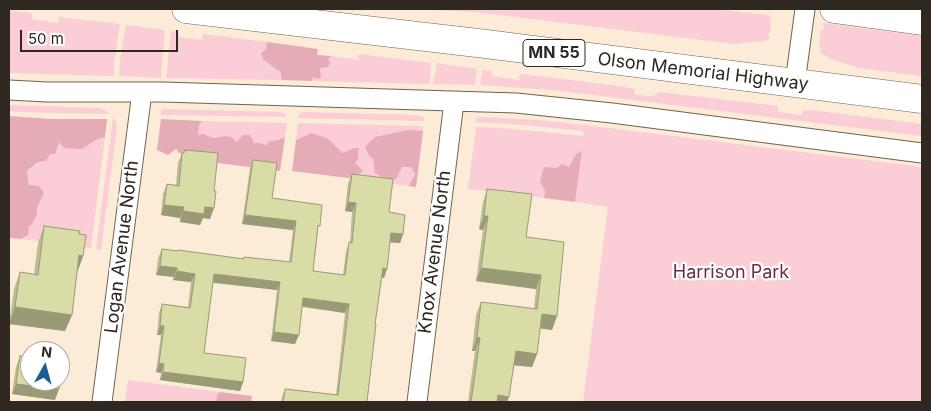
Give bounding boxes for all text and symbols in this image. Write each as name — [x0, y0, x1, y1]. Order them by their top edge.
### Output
scale bar — [22, 20, 180, 52]
text: 50 m — [28, 29, 64, 48]
road number: MN 55 — [523, 40, 585, 66]
street label: Olson Memorial Highway — [596, 48, 810, 96]
street label: Logan Avenue North — [101, 159, 143, 335]
street label: Knox Avenue North — [414, 169, 456, 335]
park label: Harrison Park — [673, 262, 789, 284]
north arrow — [20, 341, 70, 391]
text: N — [40, 343, 53, 361]

